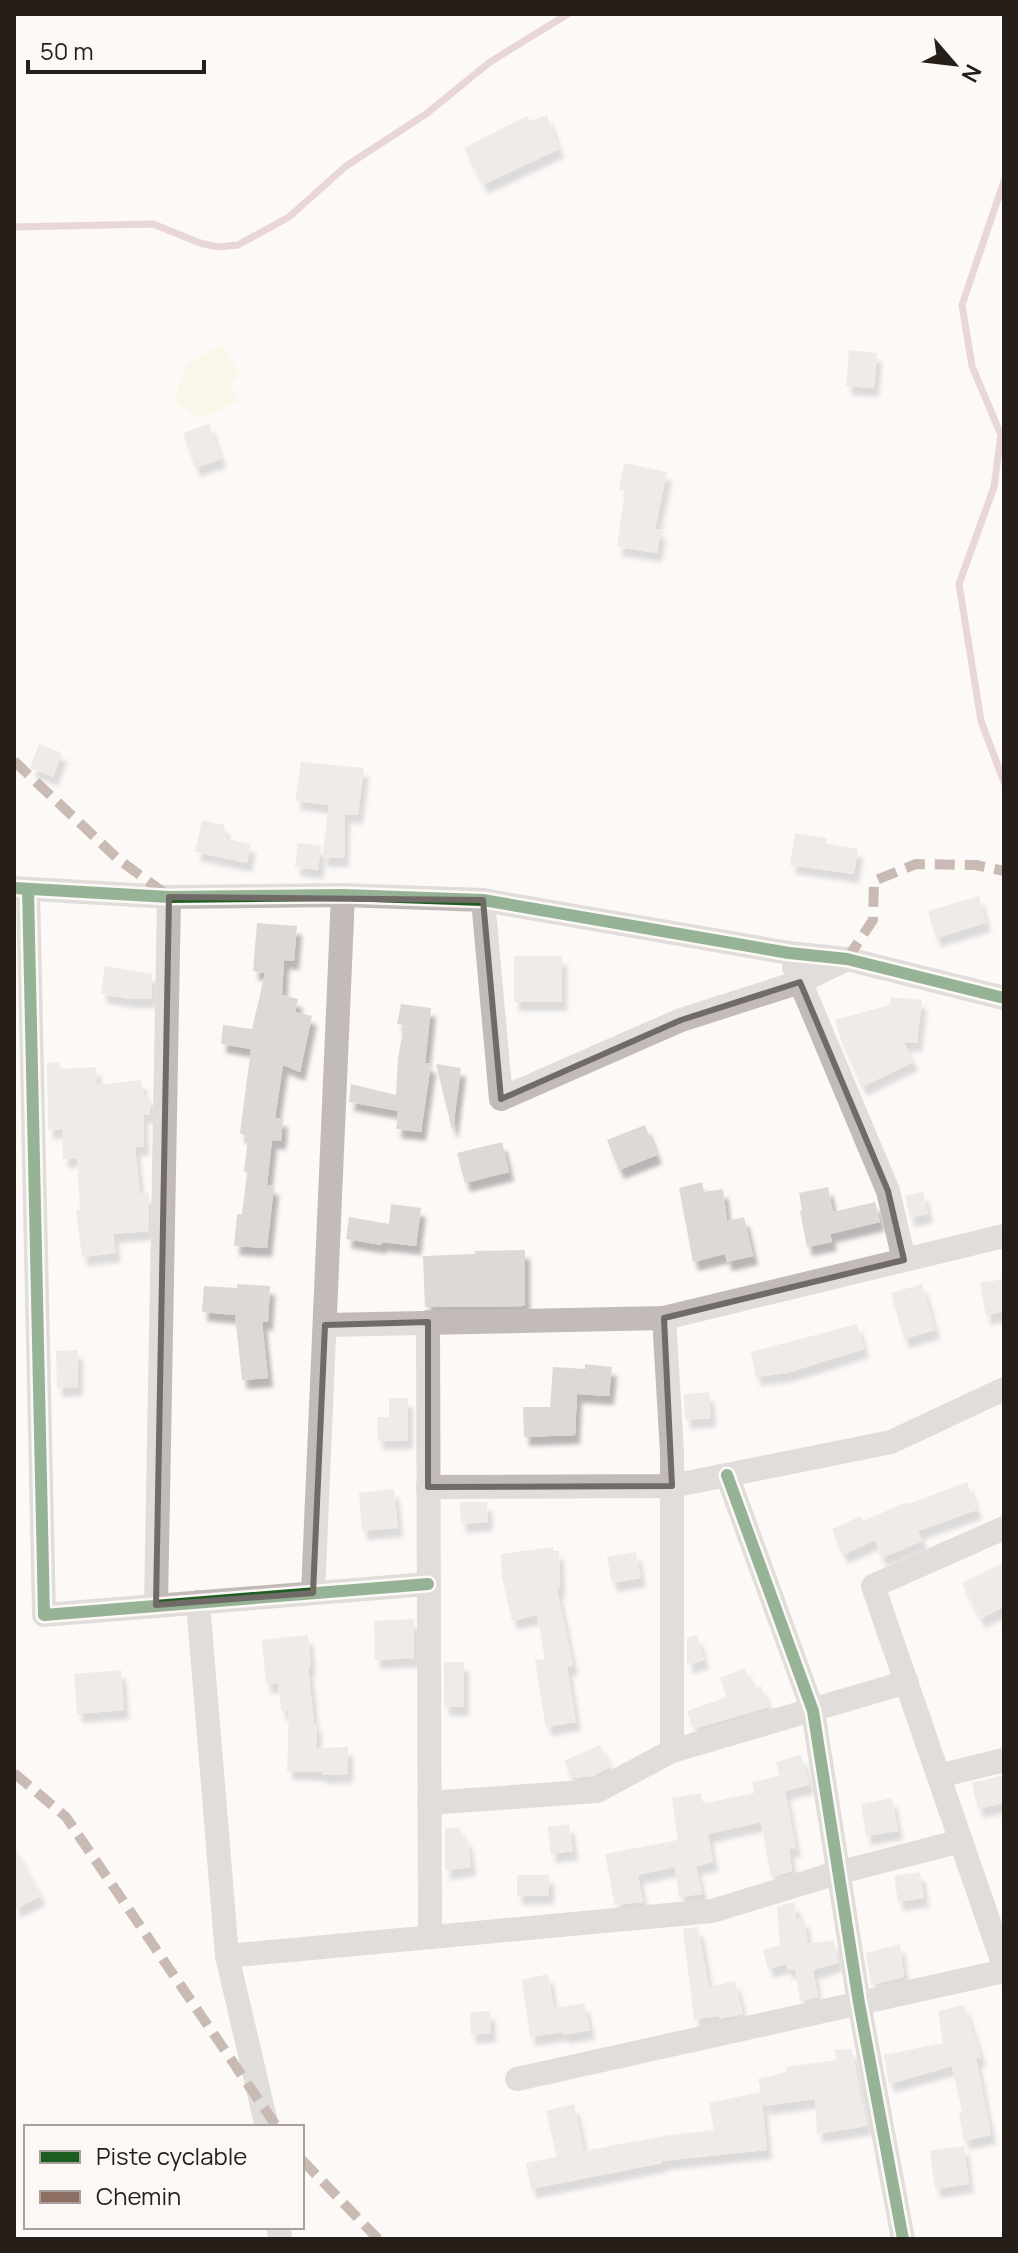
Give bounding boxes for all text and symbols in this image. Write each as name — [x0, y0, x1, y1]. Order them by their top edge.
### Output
scale bar — [28, 24, 204, 74]
north arrow — [914, 24, 994, 104]
text: 50 m — [40, 34, 94, 67]
text: N — [955, 59, 989, 87]
legend — [24, 2125, 304, 2229]
text: Piste cyclable — [96, 2139, 247, 2172]
text: Chemin — [96, 2179, 181, 2212]

